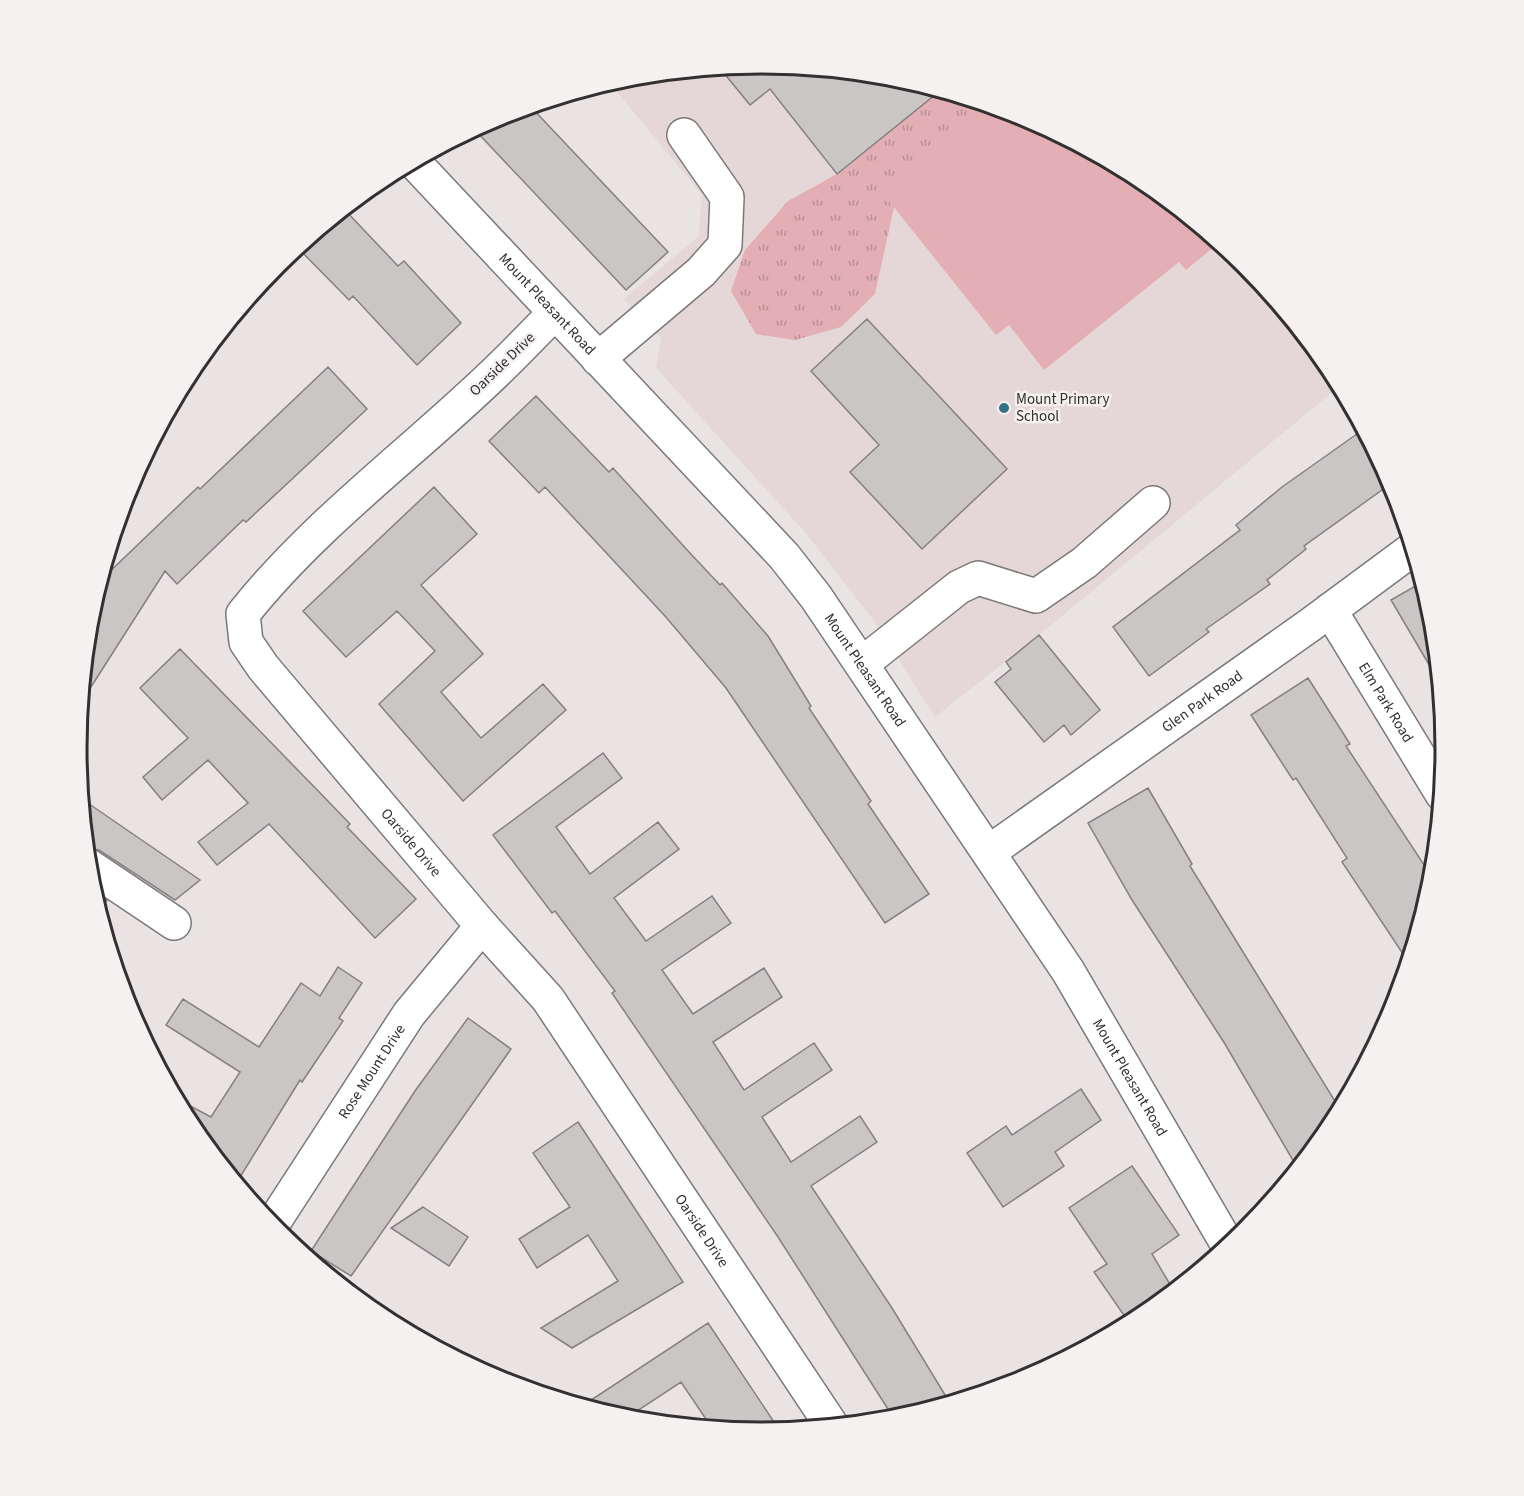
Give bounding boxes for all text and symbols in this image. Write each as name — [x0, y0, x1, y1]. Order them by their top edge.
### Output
street label: Mount Pleasant Road — [494, 249, 600, 360]
street label: Oarside Drive — [465, 328, 540, 401]
place label: Mount Primary School — [1016, 389, 1109, 427]
marker: Mount Primary School — [997, 401, 1011, 415]
street label: Mount Pleasant Road — [819, 609, 911, 731]
street label: Elm Park Road — [1353, 658, 1418, 747]
street label: Glen Park Road — [1158, 666, 1247, 738]
street label: Oarside Drive — [376, 804, 446, 882]
street label: Mount Pleasant Road — [1087, 1015, 1172, 1140]
street label: Rose Mount Drive — [333, 1020, 411, 1123]
street label: Oarside Drive — [670, 1190, 734, 1272]

